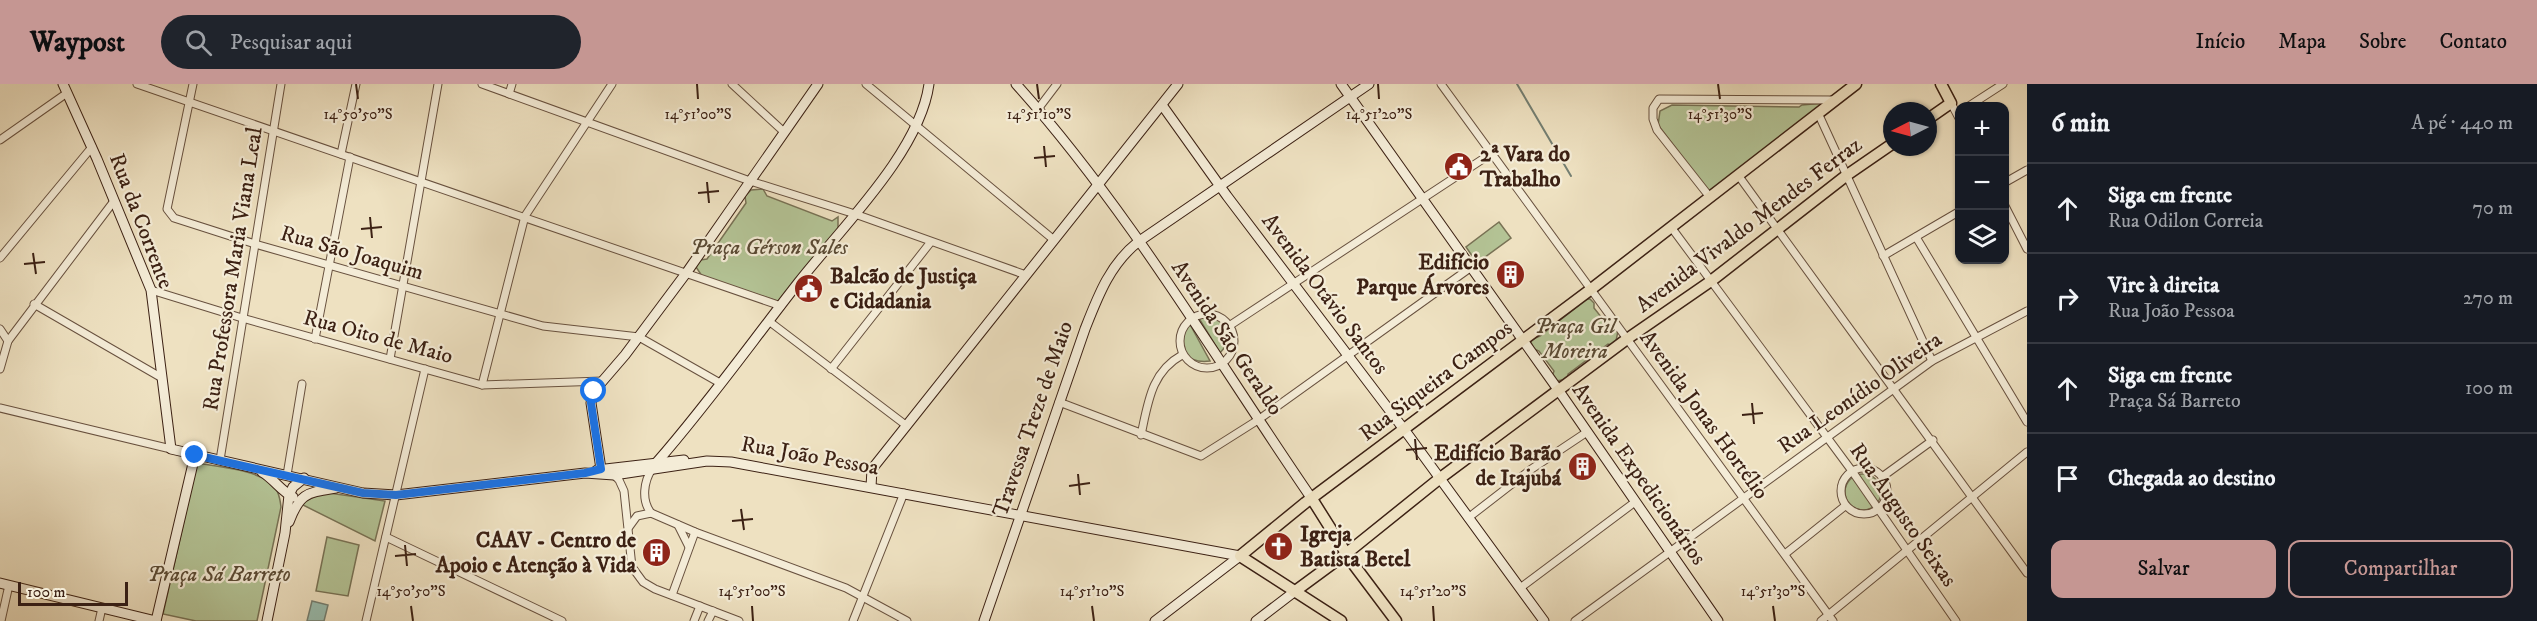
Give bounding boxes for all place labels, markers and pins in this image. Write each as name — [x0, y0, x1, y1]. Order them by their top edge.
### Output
place label: 2ª Vara do Trabalho — [1479, 141, 1570, 193]
public building icon: 2ª Vara do Trabalho — [1443, 151, 1475, 183]
place label: Edifício Parque Árvores — [1356, 249, 1490, 301]
building icon: Edifício Parque Árvores — [1494, 259, 1526, 291]
place label: Balcão de Justiça e Cidadania — [830, 263, 977, 315]
public building icon: Balcão de Justiça e Cidadania — [793, 273, 825, 305]
place label: Edifício Barão de Itajubá — [1434, 440, 1562, 493]
building icon: Edifício Barão de Itajubá — [1566, 450, 1598, 482]
place label: Igreja Batista Betel — [1300, 521, 1411, 573]
place label: CAAV - Centro de Apoio e Atenção à Vida — [435, 527, 637, 579]
church icon: Igreja Batista Betel — [1263, 531, 1295, 563]
building icon: CAAV - Centro de Apoio e Atenção à Vida — [641, 537, 673, 569]

